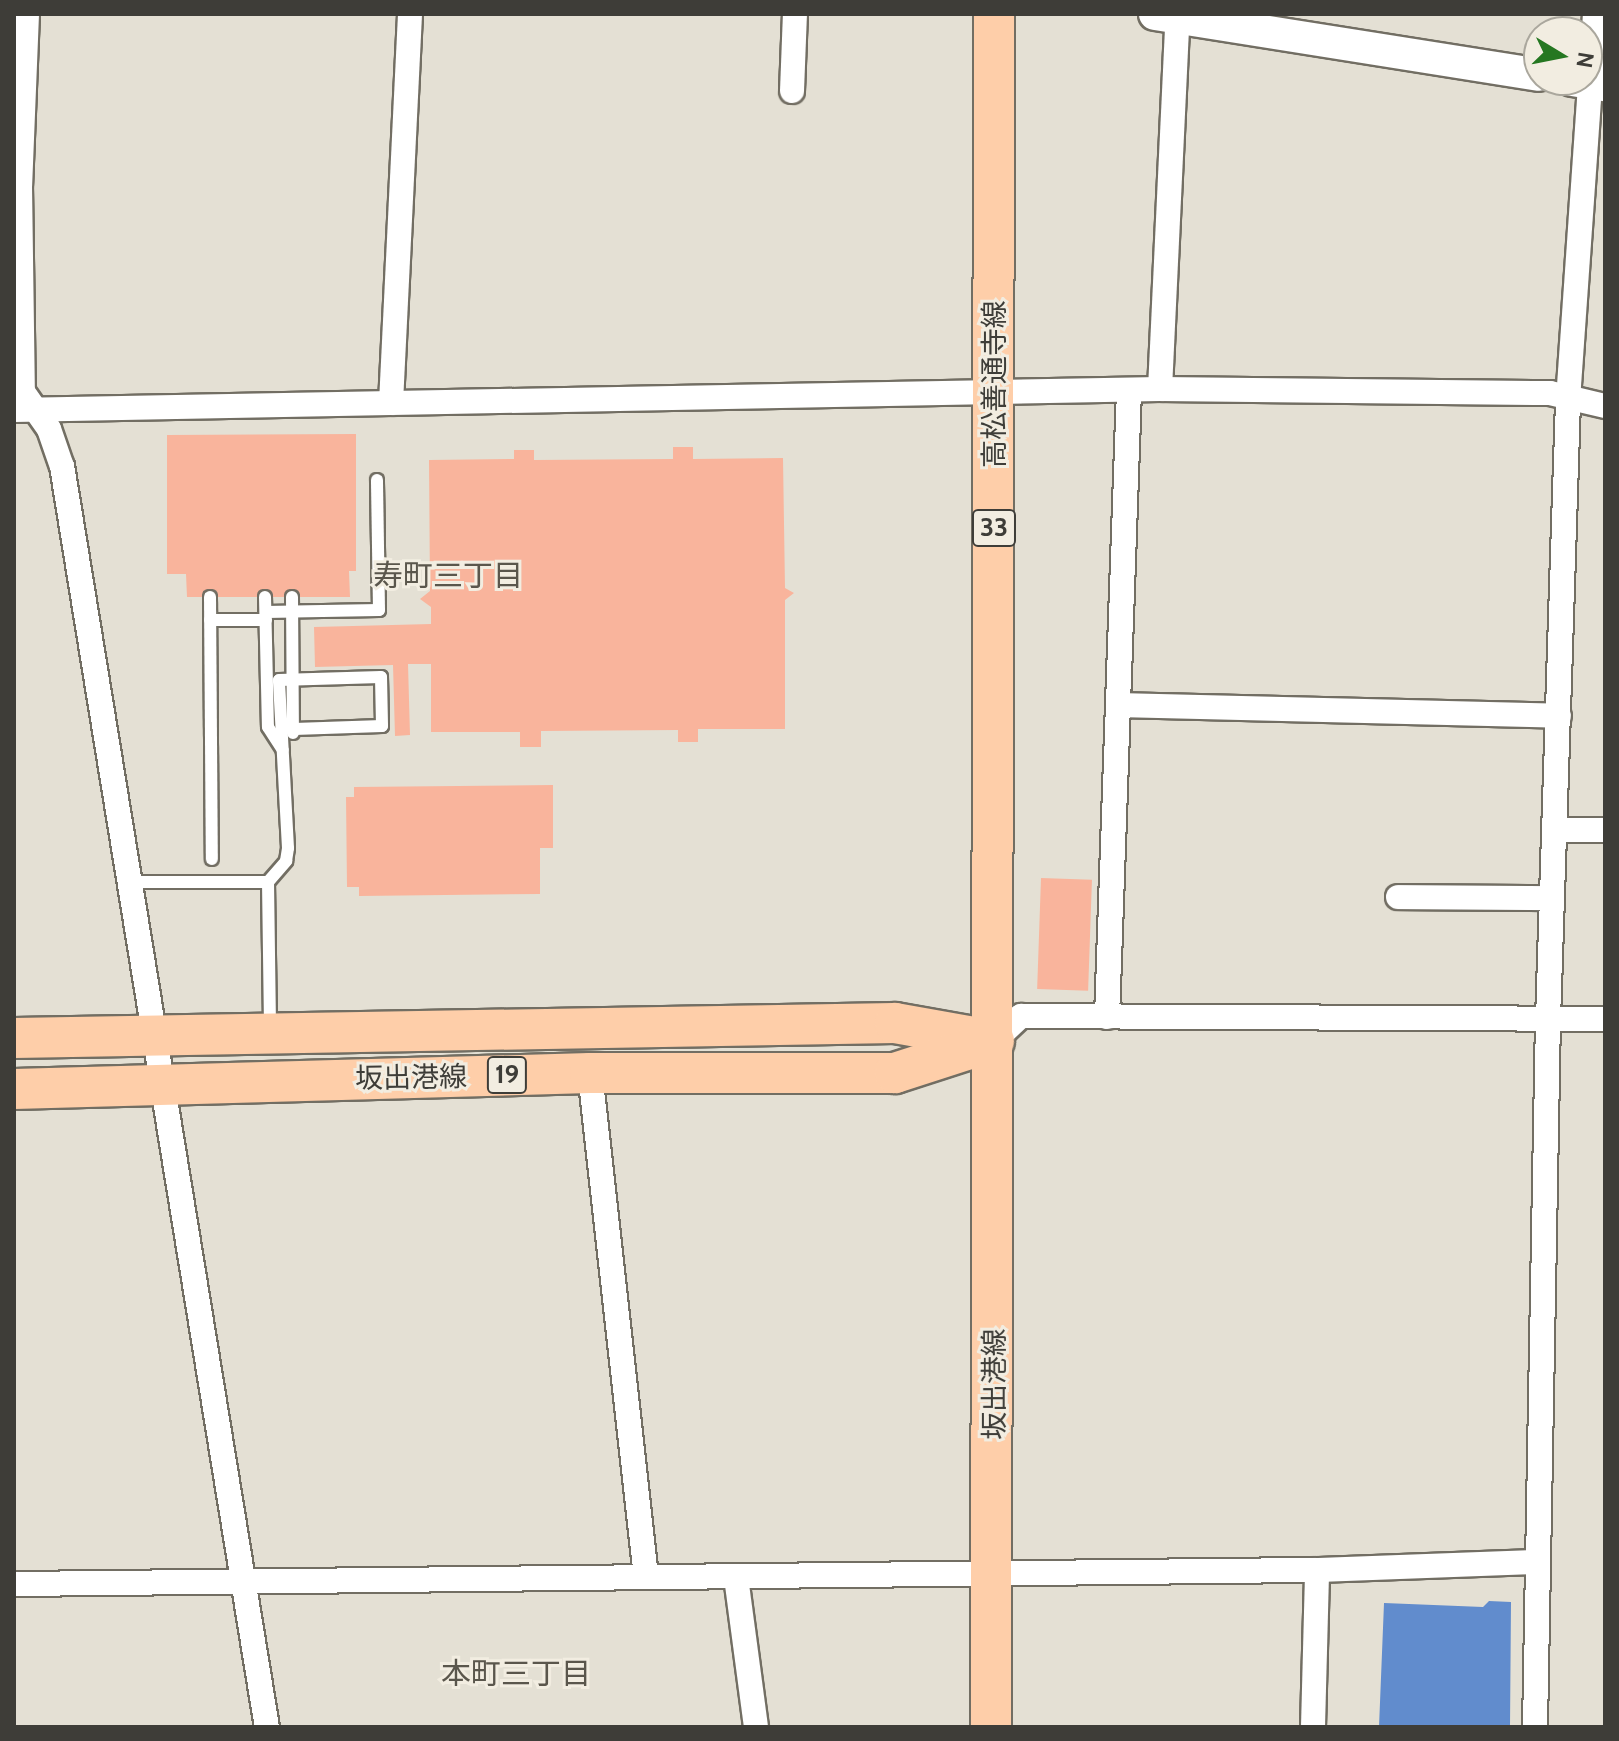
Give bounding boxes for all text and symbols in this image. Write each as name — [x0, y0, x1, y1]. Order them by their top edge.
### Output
north arrow — [1523, 16, 1603, 96]
text: N — [1571, 50, 1600, 70]
street label: 高松善通寺線 — [977, 300, 1011, 468]
road number: 33 — [970, 506, 1018, 550]
district label: 寿町三丁目 — [373, 558, 523, 594]
road number: 19 — [485, 1053, 529, 1097]
street label: 坂出港線 — [355, 1059, 467, 1095]
street label: 坂出港線 — [977, 1328, 1011, 1440]
district label: 本町三丁目 — [441, 1656, 591, 1692]

